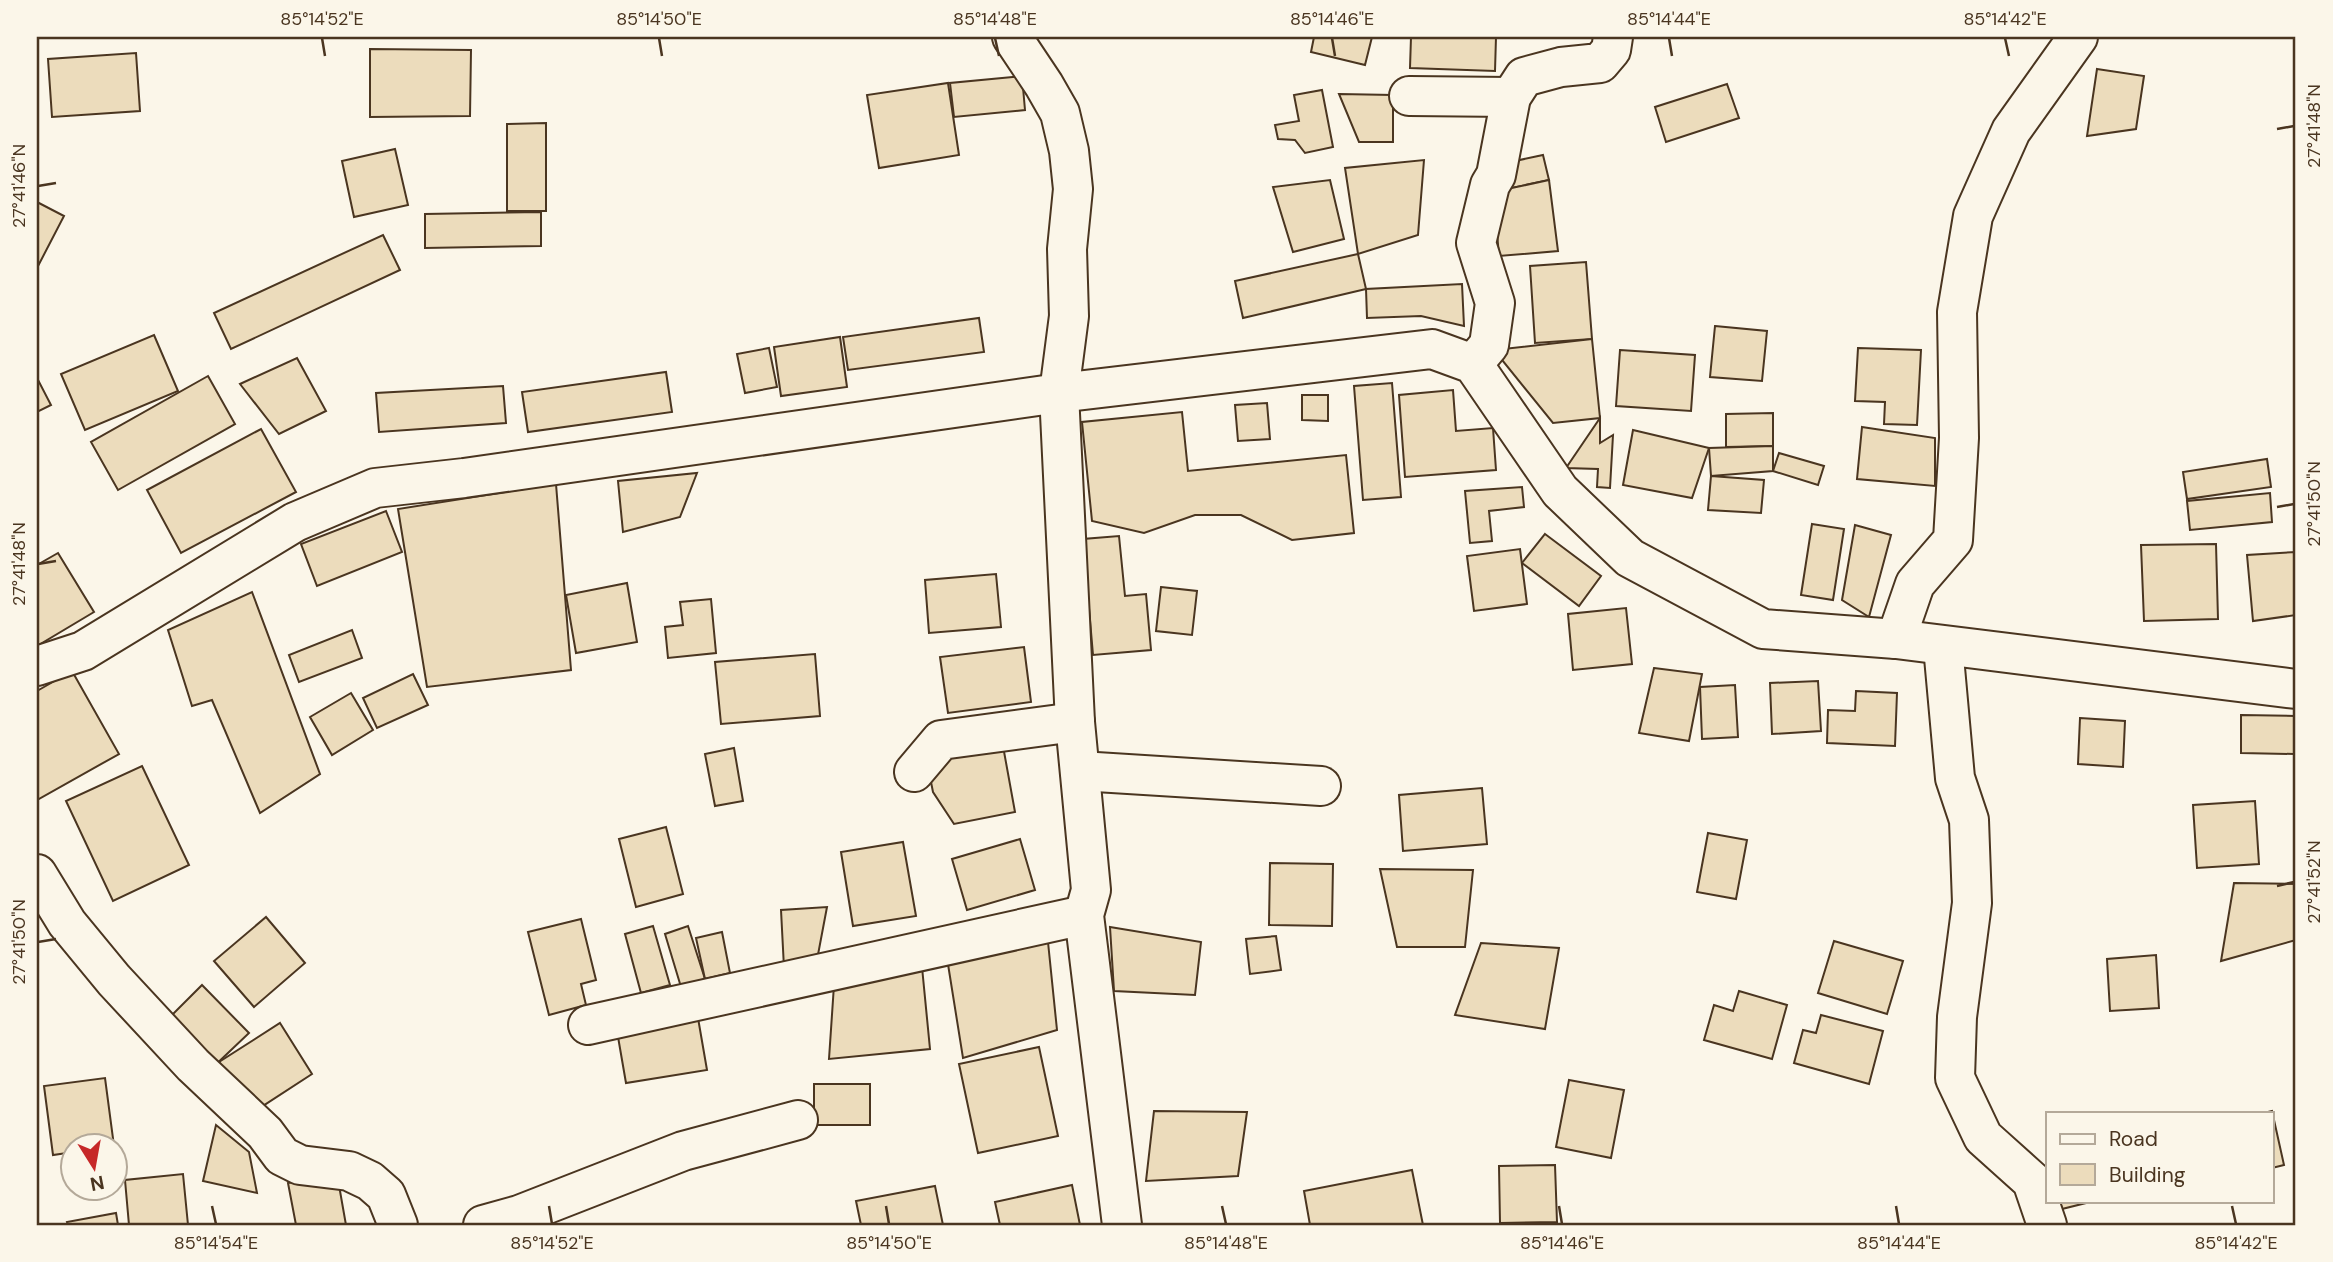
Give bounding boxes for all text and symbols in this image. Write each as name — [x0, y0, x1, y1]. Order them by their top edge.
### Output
text: 85°14'52"E — [280, 7, 364, 31]
text: 85°14'50"E — [616, 7, 702, 31]
text: 85°14'48"E — [953, 7, 1037, 31]
text: 85°14'46"E — [1290, 7, 1374, 31]
text: 85°14'44"E — [1627, 7, 1711, 31]
text: 85°14'42"E — [1963, 7, 2047, 31]
text: 27°41'48"N — [2302, 84, 2326, 168]
text: 27°41'46"N — [7, 144, 31, 228]
text: 27°41'50"N — [2302, 461, 2326, 547]
text: 27°41'48"N — [7, 522, 31, 606]
text: 27°41'52"N — [2302, 840, 2326, 924]
text: 27°41'50"N — [7, 899, 31, 985]
legend — [2046, 1112, 2274, 1202]
text: Road — [2109, 1125, 2158, 1153]
north arrow — [60, 1132, 130, 1202]
text: Building — [2109, 1161, 2186, 1189]
text: N — [88, 1170, 106, 1197]
text: 85°14'54"E — [174, 1231, 258, 1255]
text: 85°14'52"E — [510, 1231, 594, 1255]
text: 85°14'50"E — [846, 1231, 932, 1255]
text: 85°14'48"E — [1184, 1231, 1268, 1255]
text: 85°14'46"E — [1520, 1231, 1604, 1255]
text: 85°14'44"E — [1857, 1231, 1941, 1255]
text: 85°14'42"E — [2194, 1231, 2278, 1255]

